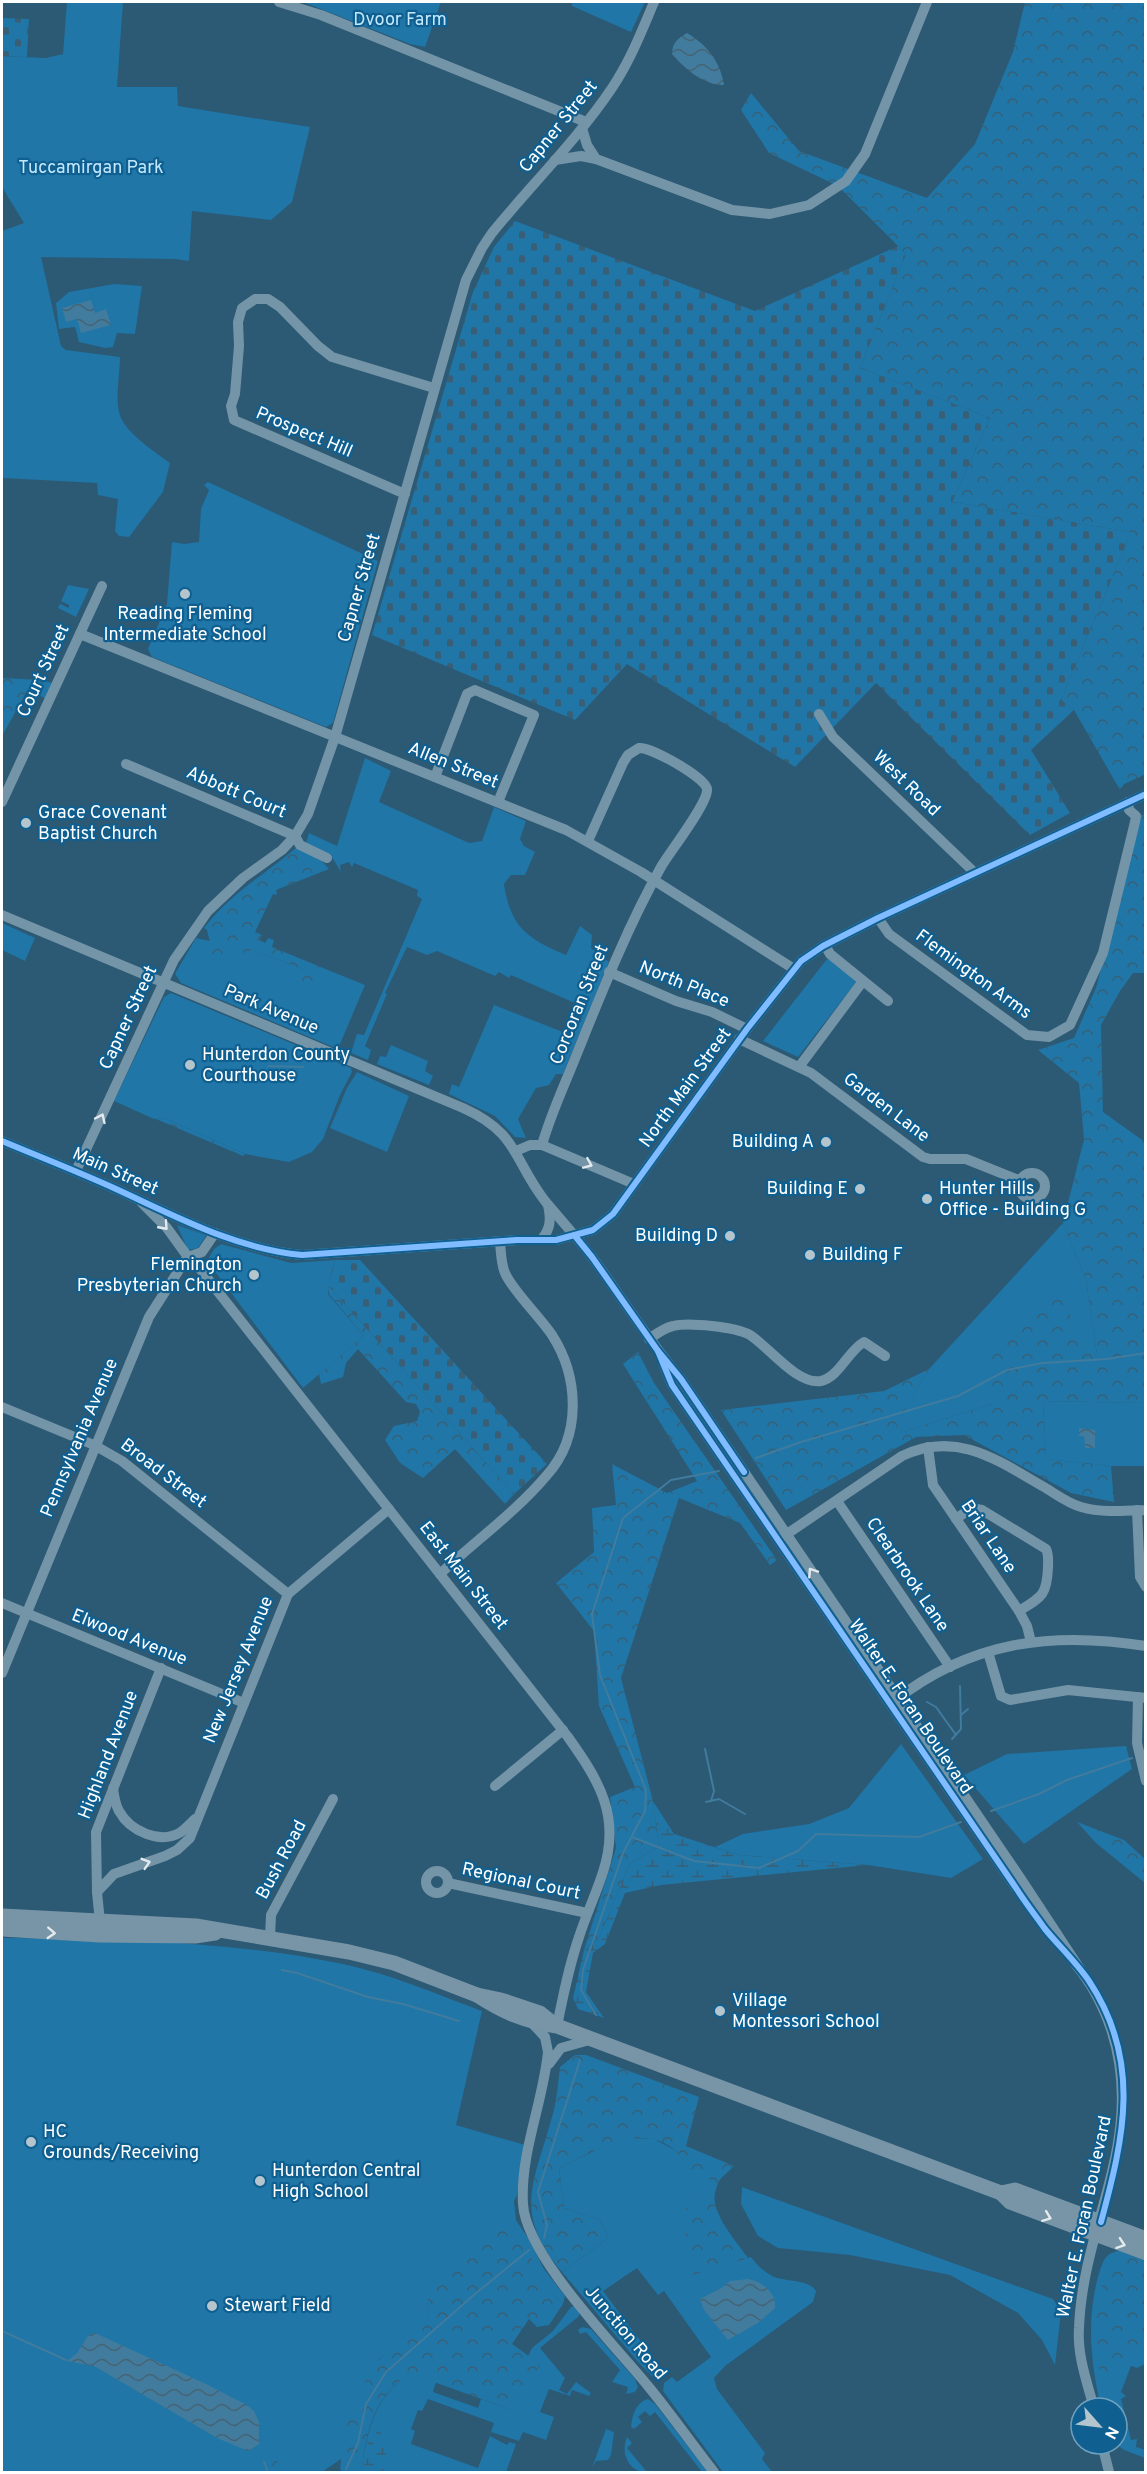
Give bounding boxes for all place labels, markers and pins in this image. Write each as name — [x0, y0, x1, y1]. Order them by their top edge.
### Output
marker: Reading Fleming Intermediate School — [178, 587, 192, 601]
place label: Reading Fleming Intermediate School — [103, 603, 267, 647]
place label: Grace Covenant Baptist Church — [38, 802, 167, 846]
marker: Grace Covenant Baptist Church — [19, 816, 33, 830]
place label: Hunterdon County Courthouse — [202, 1044, 350, 1088]
marker: Hunterdon County Courthouse — [183, 1058, 197, 1072]
place label: Building A — [732, 1131, 814, 1154]
marker: Building A — [819, 1135, 833, 1149]
place label: Building E — [767, 1178, 848, 1201]
place label: Hunter Hills Office - Building G — [939, 1178, 1086, 1222]
marker: Building E — [853, 1182, 867, 1196]
marker: Hunter Hills Office - Building G — [920, 1192, 934, 1206]
place label: Building D — [635, 1225, 718, 1248]
marker: Building D — [723, 1229, 737, 1243]
place label: Building F — [822, 1244, 903, 1267]
marker: Building F — [803, 1248, 817, 1262]
place label: Flemington Presbyterian Church — [77, 1254, 242, 1298]
marker: Flemington Presbyterian Church — [247, 1268, 261, 1282]
place label: Village Montessori School — [732, 1990, 880, 2034]
marker: Village Montessori School — [713, 2004, 727, 2018]
place label: HC Grounds/Receiving — [43, 2121, 199, 2165]
marker: HC Grounds/Receiving — [24, 2135, 38, 2149]
place label: Hunterdon Central High School — [272, 2160, 421, 2204]
marker: Hunterdon Central High School — [253, 2174, 267, 2188]
place label: Stewart Field — [224, 2295, 331, 2318]
marker: Stewart Field — [205, 2299, 219, 2313]

